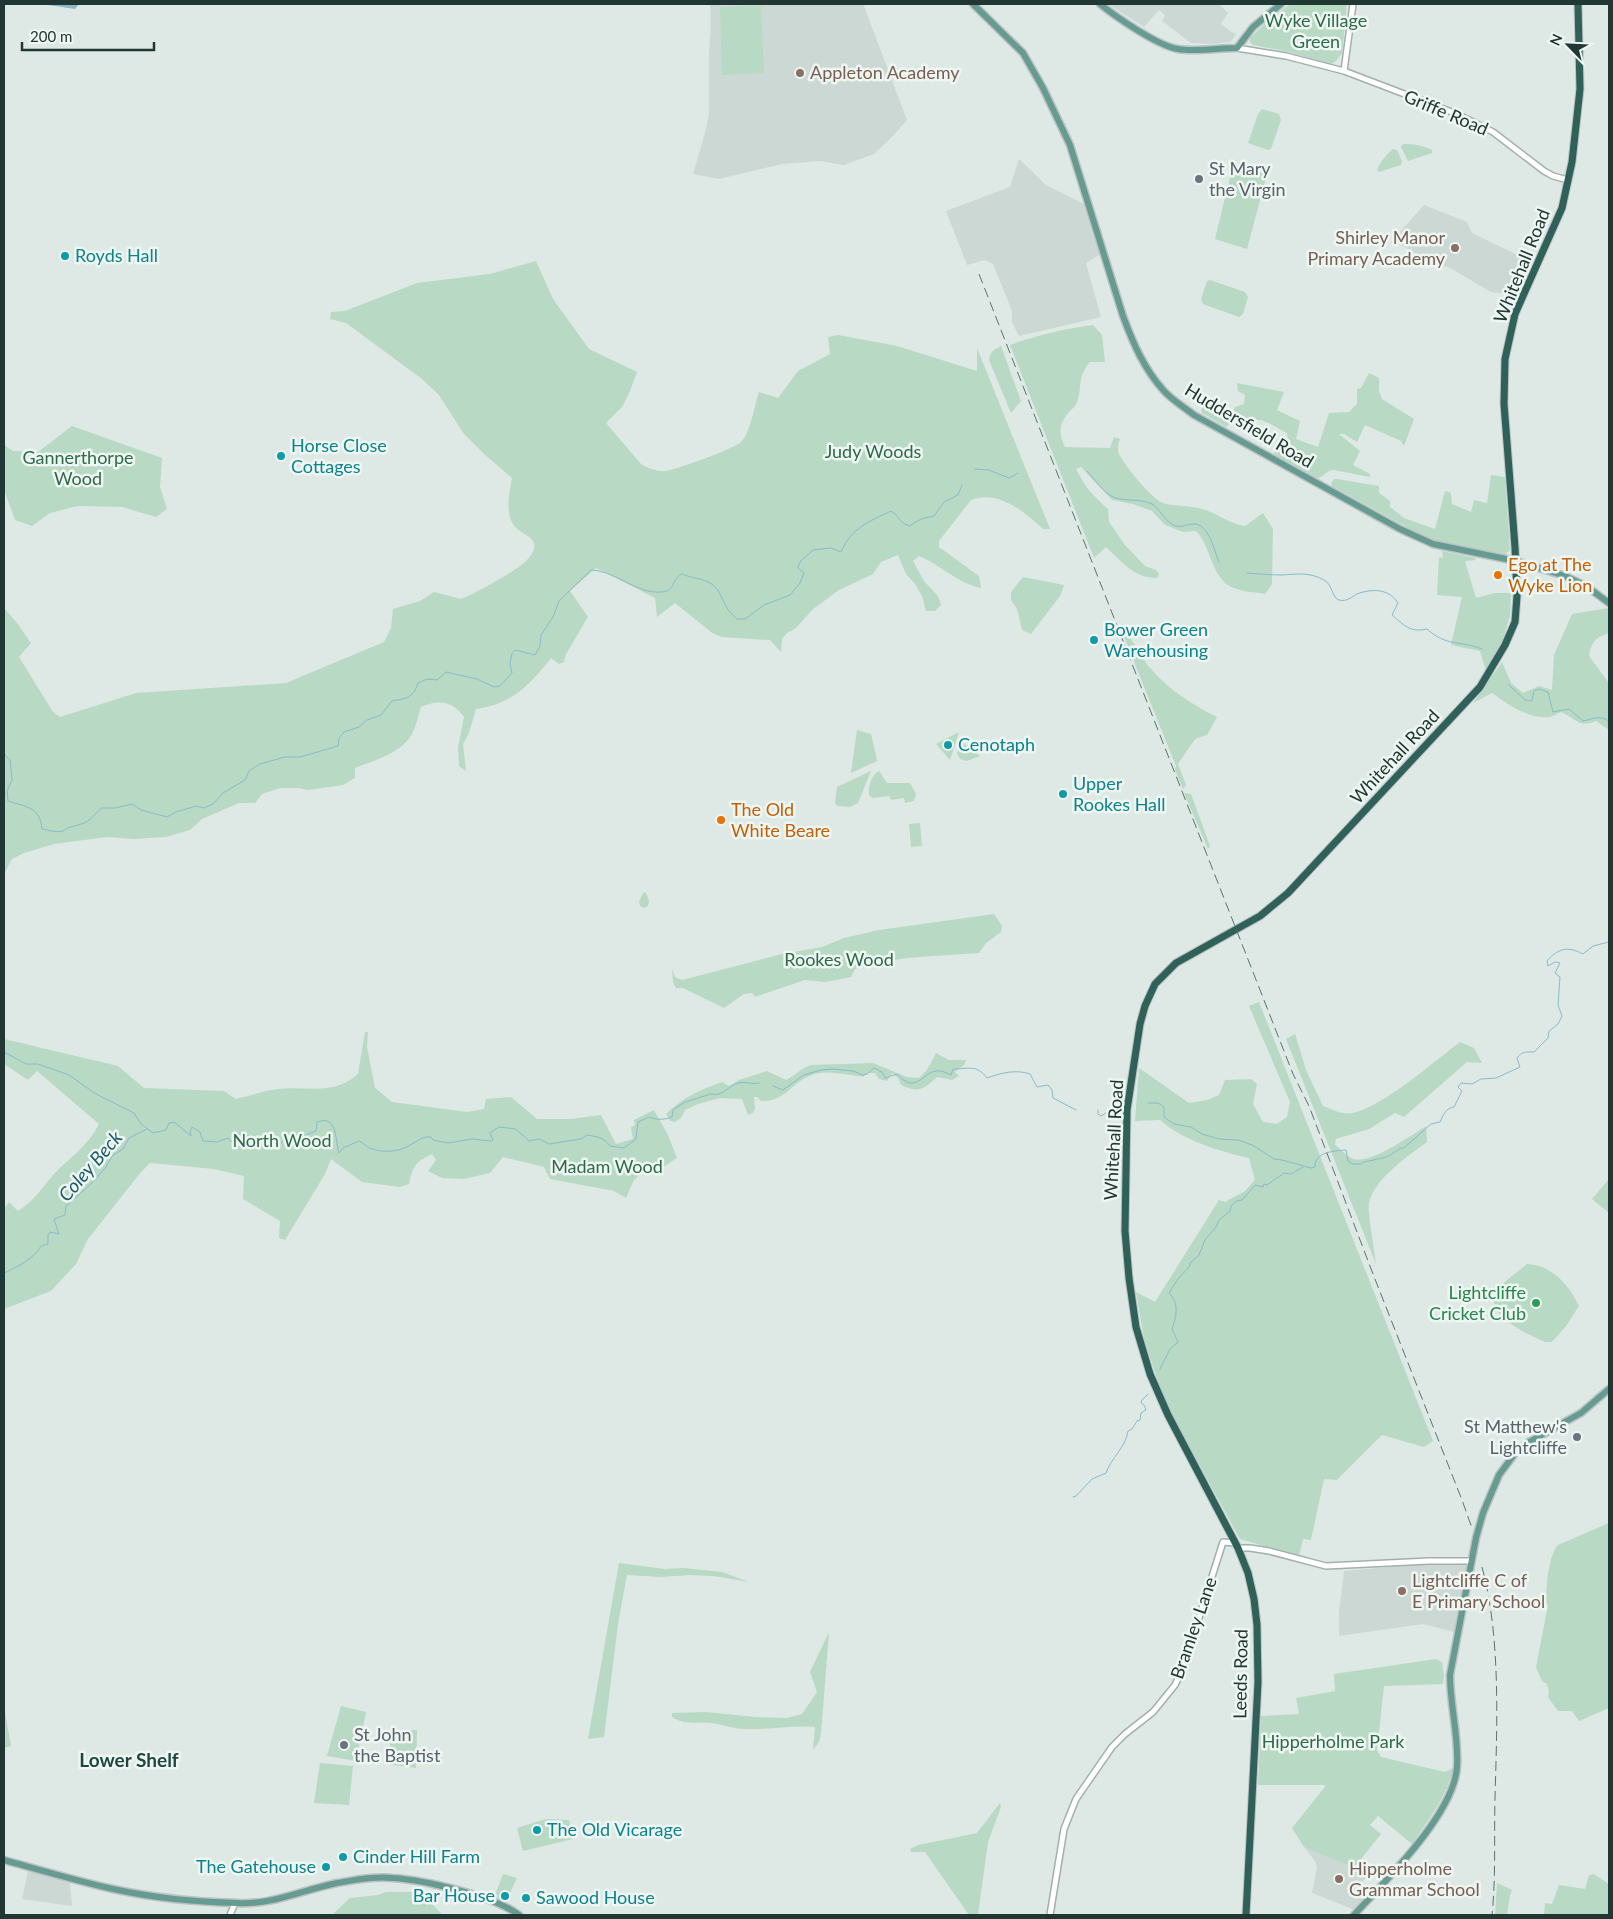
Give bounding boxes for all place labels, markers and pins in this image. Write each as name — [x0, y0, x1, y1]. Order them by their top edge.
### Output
place label: Appleton Academy — [810, 61, 960, 83]
marker: Appleton Academy — [794, 67, 806, 79]
place label: St Mary the Virgin — [1209, 157, 1286, 200]
marker: St Mary the Virgin — [1193, 173, 1205, 185]
place label: Shirley Manor Primary Academy — [1307, 226, 1446, 269]
marker: Shirley Manor Primary Academy — [1449, 242, 1461, 254]
place label: Royds Hall — [75, 244, 158, 266]
marker: Royds Hall — [59, 250, 71, 262]
place label: Horse Close Cottages — [291, 434, 387, 477]
marker: Horse Close Cottages — [275, 450, 287, 462]
place label: Ego at The Wyke Lion — [1508, 553, 1592, 596]
marker: Ego at The Wyke Lion — [1492, 569, 1504, 581]
place label: Bower Green Warehousing — [1104, 618, 1208, 661]
marker: Bower Green Warehousing — [1088, 634, 1100, 646]
place label: Cenotaph — [958, 733, 1035, 755]
marker: Cenotaph — [942, 739, 954, 751]
place label: Upper Rookes Hall — [1073, 772, 1166, 815]
marker: Upper Rookes Hall — [1057, 788, 1069, 800]
place label: The Old White Beare — [731, 798, 830, 841]
marker: The Old White Beare — [715, 814, 727, 826]
place label: Lightcliffe Cricket Club — [1429, 1281, 1526, 1324]
marker: Lightcliffe Cricket Club — [1530, 1297, 1542, 1309]
place label: St Matthew's Lightcliffe — [1464, 1415, 1567, 1458]
marker: St Matthew's Lightcliffe — [1571, 1431, 1583, 1443]
place label: Lightcliffe C of E Primary School — [1412, 1569, 1545, 1612]
marker: Lightcliffe C of E Primary School — [1396, 1585, 1408, 1597]
place label: St John the Baptist — [354, 1723, 441, 1766]
marker: St John the Baptist — [338, 1739, 350, 1751]
place label: The Old Vicarage — [547, 1818, 682, 1840]
marker: The Old Vicarage — [531, 1824, 543, 1836]
place label: Cinder Hill Farm — [353, 1845, 480, 1867]
marker: Cinder Hill Farm — [337, 1851, 349, 1863]
place label: The Gatehouse — [196, 1855, 316, 1877]
place label: Hipperholme Grammar School — [1349, 1857, 1480, 1900]
marker: The Gatehouse — [320, 1861, 332, 1873]
marker: Hipperholme Grammar School — [1333, 1873, 1345, 1885]
place label: Bar House — [413, 1884, 495, 1906]
place label: Sawood House — [536, 1886, 655, 1908]
marker: Bar House — [499, 1890, 511, 1902]
marker: Sawood House — [520, 1892, 532, 1904]

